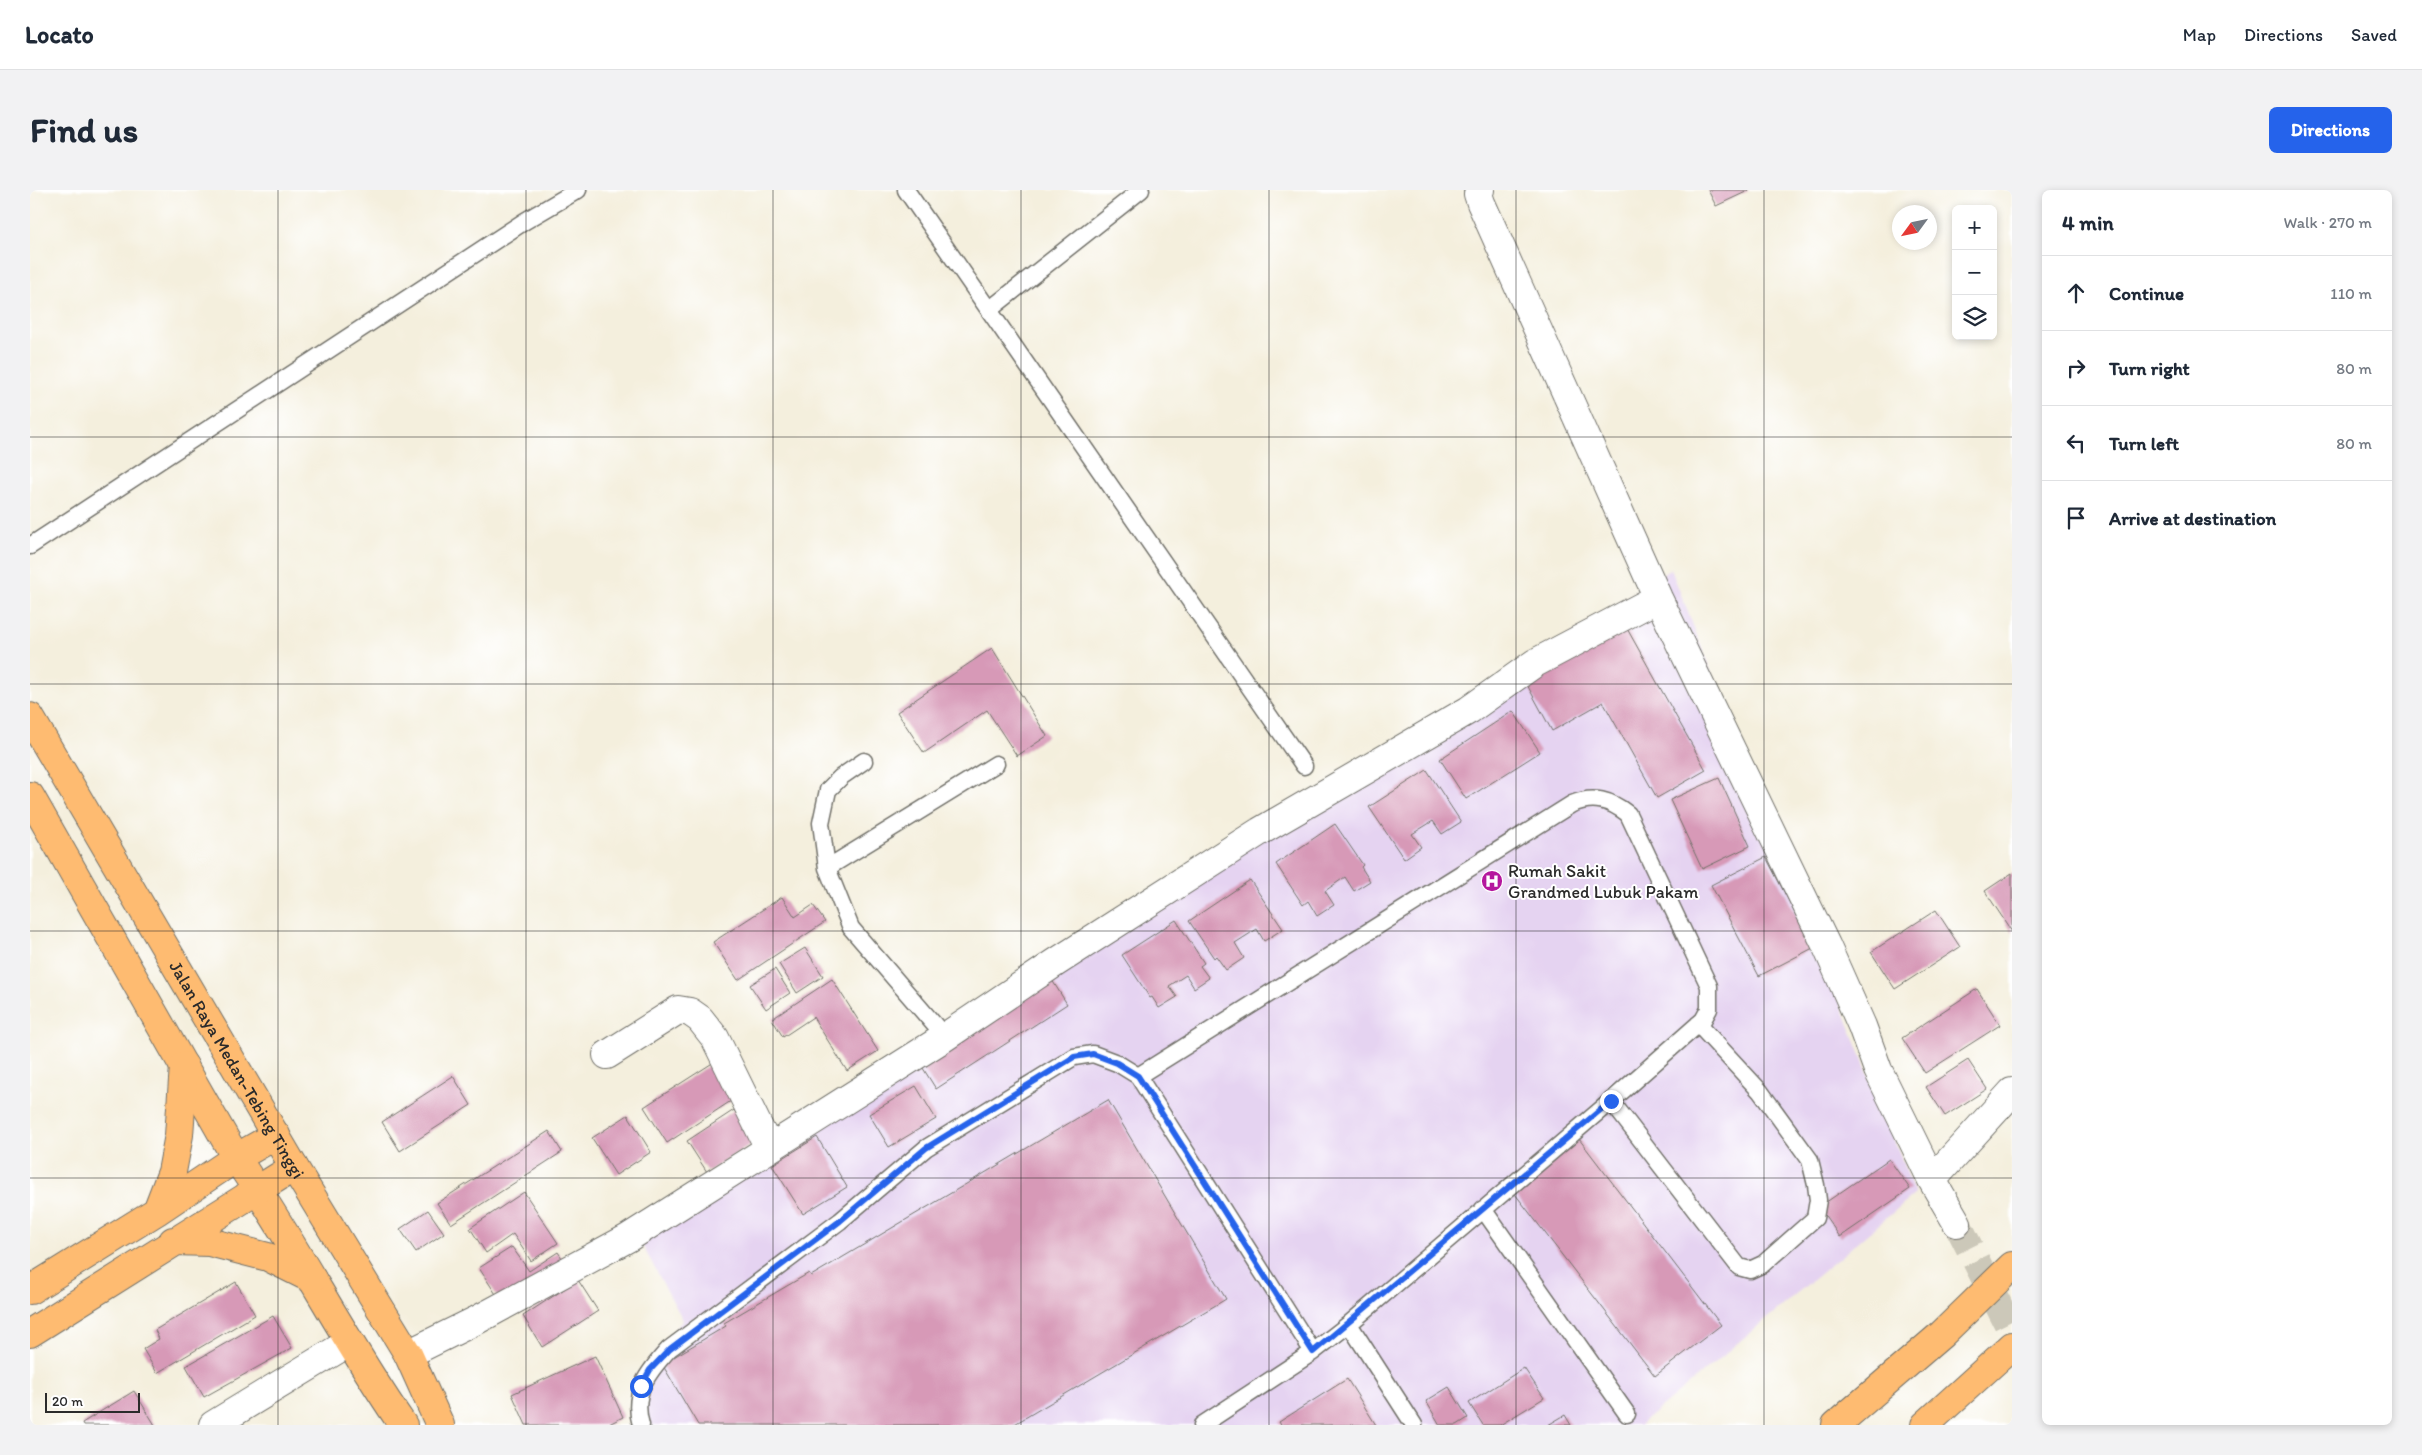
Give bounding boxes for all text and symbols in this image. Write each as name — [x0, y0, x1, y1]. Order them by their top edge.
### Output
text: Locato — [25, 20, 94, 49]
text: Map — [2183, 24, 2216, 46]
text: Directions — [2244, 24, 2323, 46]
text: Saved — [2351, 24, 2397, 46]
button: Directions — [2269, 107, 2392, 153]
text: Find us — [30, 109, 138, 151]
north arrow — [1892, 205, 1937, 250]
map controls — [1952, 205, 1997, 340]
button: + — [1952, 205, 1997, 250]
text: 4 min — [2062, 210, 2114, 235]
text: Walk · 270 m — [2284, 213, 2372, 232]
button: − — [1952, 250, 1997, 295]
icon: ahead — [2062, 279, 2090, 307]
text: Continue — [2109, 282, 2184, 305]
text: 110 m — [2330, 284, 2372, 303]
button: layers — [1952, 295, 1997, 340]
icon: right — [2062, 354, 2090, 382]
text: Turn right — [2109, 357, 2190, 380]
text: 80 m — [2336, 359, 2372, 378]
icon: left — [2062, 429, 2090, 457]
text: Turn left — [2109, 432, 2179, 455]
text: 80 m — [2336, 434, 2372, 453]
icon: arrive — [2062, 504, 2090, 532]
text: Arrive at destination — [2109, 507, 2276, 530]
place label: Rumah Sakit Grandmed Lubuk Pakam — [1508, 860, 1698, 903]
hospital icon: Rumah Sakit Grandmed Lubuk Pakam — [1480, 869, 1504, 893]
street label: Jalan Raya Medan-Tebing Tinggi — [165, 957, 309, 1183]
route end — [1600, 1090, 1623, 1113]
route start — [630, 1375, 653, 1398]
scale bar — [45, 1390, 140, 1413]
text: 20 m — [52, 1393, 83, 1410]

